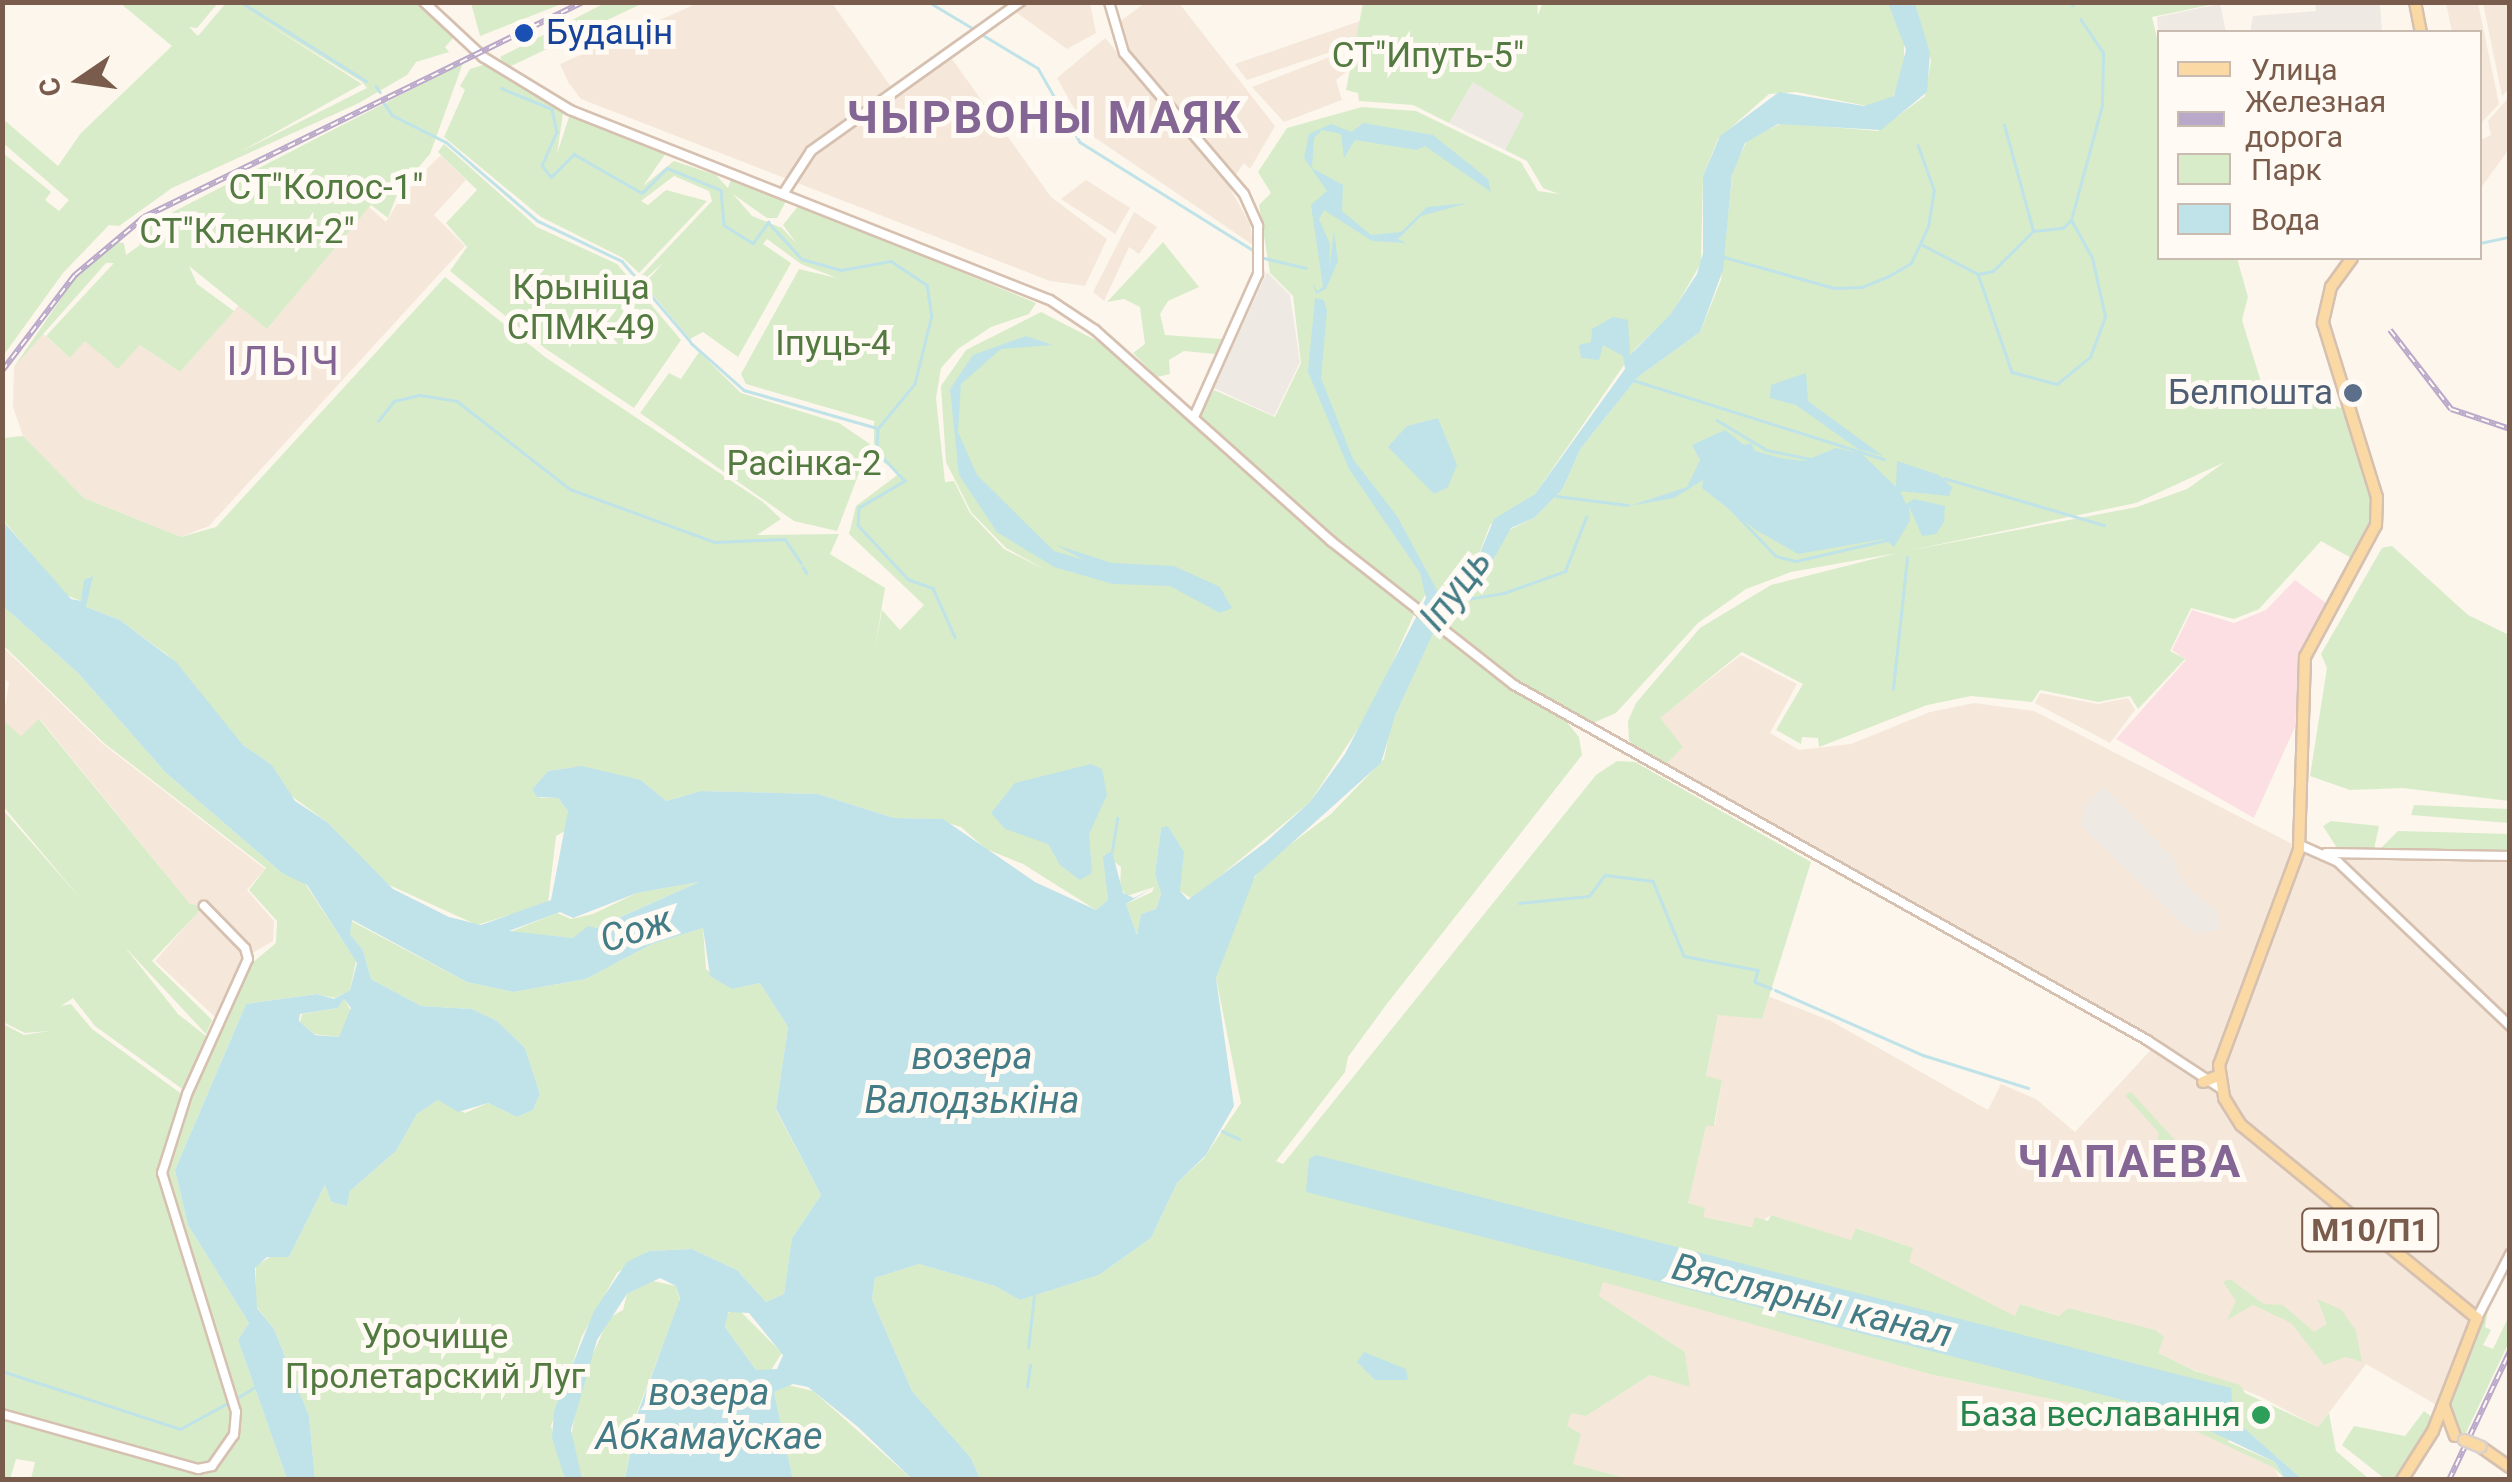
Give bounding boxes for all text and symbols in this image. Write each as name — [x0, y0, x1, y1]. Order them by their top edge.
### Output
place label: Будацін — [546, 12, 673, 54]
marker: Будацін — [511, 20, 537, 46]
north arrow — [30, 30, 130, 130]
legend — [2157, 30, 2482, 260]
park label: СТ"Ипуть-5" — [1332, 35, 1524, 77]
text: Улица — [2251, 52, 2338, 87]
text: С — [32, 74, 68, 100]
text: Железная дорога — [2245, 84, 2386, 154]
district label: ЧЫРВОНЫ МАЯК — [847, 91, 1243, 145]
text: Парк — [2251, 152, 2322, 187]
park label: СТ"Колос-1" — [228, 167, 424, 209]
text: Вода — [2251, 202, 2320, 237]
park label: СТ"Кленки-2" — [139, 211, 355, 253]
park label: Крыніца СПМК-49 — [507, 267, 655, 349]
park label: Іпуць-4 — [775, 323, 891, 365]
district label: ІЛЬІЧ — [227, 338, 341, 386]
place label: Белпошта — [2168, 372, 2333, 414]
marker: Белпошта — [2342, 382, 2364, 404]
park label: Расінка-2 — [726, 443, 882, 485]
water label: Іпуць — [1411, 540, 1501, 640]
water label: Сож — [594, 897, 678, 963]
water label: возера Валодзькіна — [864, 1034, 1080, 1124]
district label: ЧАПАЕВА — [2017, 1135, 2243, 1189]
road number: М10/П1 — [2300, 1203, 2440, 1257]
water label: Вяслярны канал — [1667, 1244, 1957, 1358]
park label: Урочище Пролетарский Луг — [285, 1316, 585, 1398]
water label: возера Абкамаўскае — [595, 1370, 823, 1460]
place label: База веславання — [1960, 1394, 2241, 1436]
marker: База веславання — [2250, 1404, 2272, 1426]

